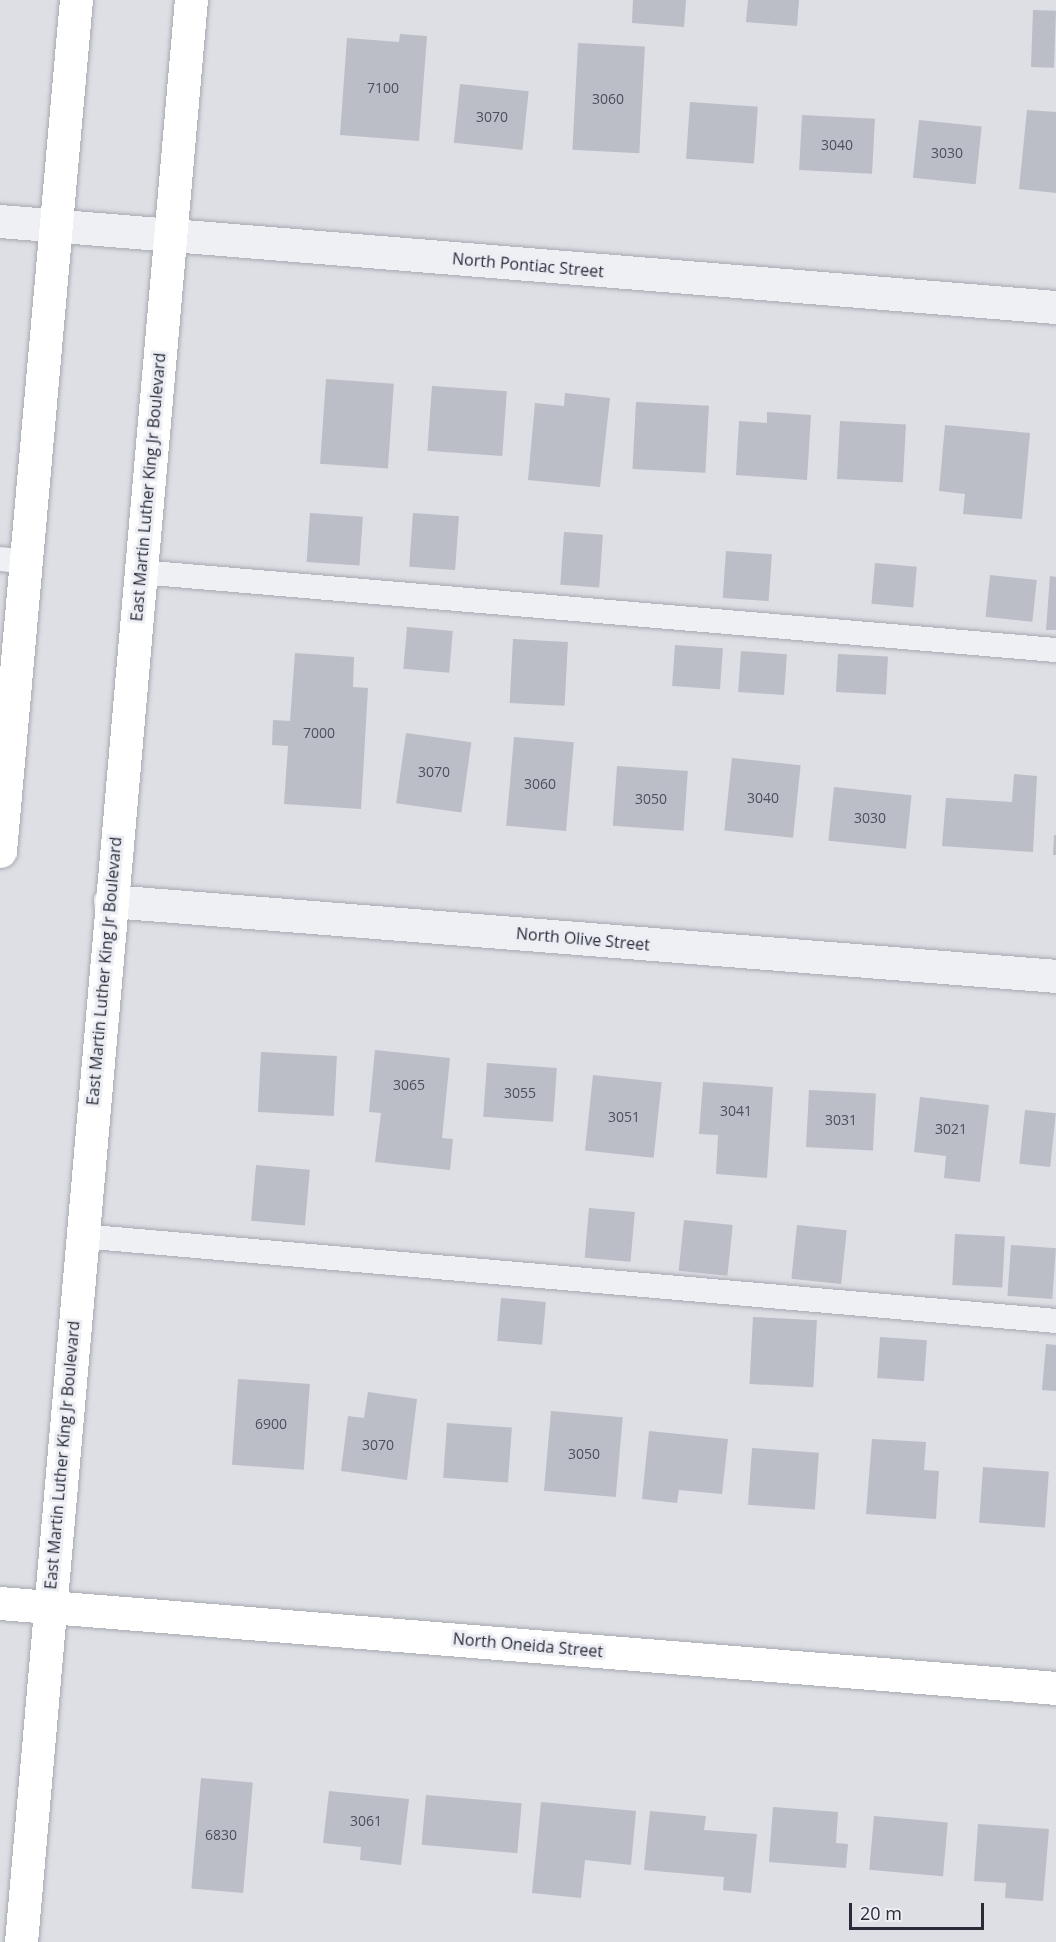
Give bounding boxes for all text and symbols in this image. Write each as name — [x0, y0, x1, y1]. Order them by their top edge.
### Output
house number: 7100 — [367, 80, 399, 96]
house number: 3060 — [592, 91, 624, 107]
house number: 3070 — [476, 109, 508, 125]
house number: 3040 — [821, 137, 853, 153]
house number: 3030 — [931, 145, 963, 161]
street label: North Pontiac Street — [451, 249, 605, 281]
street label: East Martin Luther King Jr Boulevard — [127, 352, 169, 622]
house number: 7000 — [303, 725, 335, 741]
house number: 3070 — [418, 764, 450, 780]
house number: 3060 — [524, 776, 556, 792]
house number: 3040 — [747, 790, 779, 806]
house number: 3050 — [635, 791, 667, 807]
house number: 3030 — [854, 810, 886, 826]
street label: East Martin Luther King Jr Boulevard — [83, 836, 125, 1106]
street label: North Olive Street — [515, 924, 651, 954]
house number: 3065 — [393, 1077, 425, 1093]
house number: 3055 — [504, 1085, 536, 1101]
house number: 3041 — [720, 1103, 752, 1119]
house number: 3051 — [608, 1109, 640, 1125]
house number: 3031 — [825, 1112, 857, 1128]
house number: 3021 — [935, 1121, 967, 1137]
street label: East Martin Luther King Jr Boulevard — [41, 1320, 83, 1590]
house number: 6900 — [255, 1416, 287, 1432]
house number: 3070 — [362, 1437, 394, 1453]
house number: 3050 — [568, 1446, 600, 1462]
street label: North Oneida Street — [452, 1629, 604, 1661]
house number: 3061 — [350, 1813, 382, 1829]
house number: 6830 — [205, 1827, 237, 1843]
scale bar — [852, 1891, 987, 1929]
text: 20 m — [860, 1901, 902, 1925]

